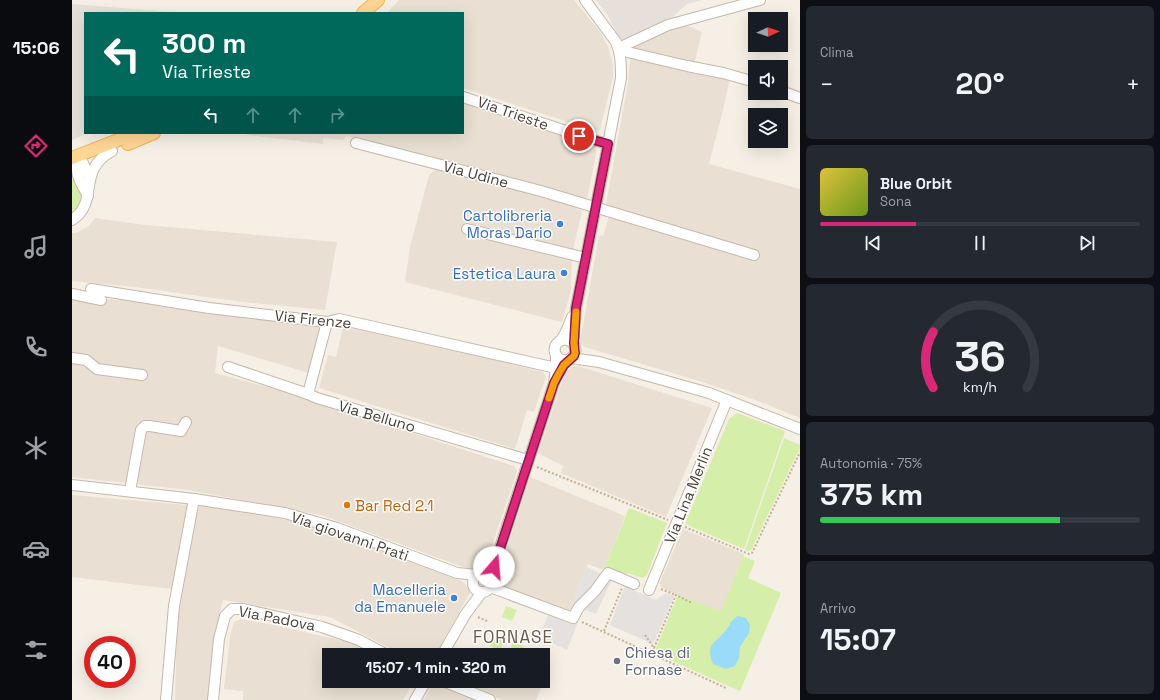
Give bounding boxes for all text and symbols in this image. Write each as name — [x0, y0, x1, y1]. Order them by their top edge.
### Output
north arrow — [748, 12, 788, 52]
map controls — [748, 12, 788, 148]
text: 300 m — [162, 25, 246, 61]
icon: left — [96, 28, 148, 80]
text: 15:06 — [12, 36, 60, 59]
text: Clima — [820, 44, 853, 61]
text: Via Trieste — [162, 60, 251, 83]
button: sound — [748, 60, 788, 100]
text: 20° — [955, 64, 1005, 103]
text: − — [820, 70, 834, 98]
text: + — [1126, 70, 1140, 98]
street label: Via Trieste — [475, 92, 551, 134]
icon: left — [200, 104, 222, 126]
icon: ahead — [242, 104, 264, 126]
icon: ahead — [284, 104, 306, 126]
icon: right — [326, 104, 348, 126]
button: layers — [748, 108, 788, 148]
pin — [562, 119, 596, 153]
icon: arrive — [568, 125, 590, 147]
icon: directions — [22, 132, 50, 160]
street label: Via Udine — [441, 156, 511, 192]
text: Blue Orbit — [880, 174, 952, 193]
text: Sona — [880, 193, 911, 210]
place label: Cartolibreria Moras Dario — [463, 206, 552, 242]
marker: Cartolibreria Moras Dario — [555, 219, 565, 229]
icon: previous — [862, 232, 884, 254]
icon: pause — [969, 232, 991, 254]
icon: next — [1076, 232, 1098, 254]
icon: music — [22, 233, 50, 261]
place label: Estetica Laura — [453, 264, 556, 283]
marker: Estetica Laura — [559, 268, 569, 278]
street label: Via Firenze — [274, 306, 352, 332]
text: 36 — [955, 330, 1006, 383]
icon: phone — [22, 333, 50, 361]
text: km/h — [963, 378, 997, 396]
street label: Via Belluno — [336, 396, 418, 436]
icon: climate — [22, 434, 50, 462]
street label: Via Lina Merlin — [660, 444, 716, 546]
text: Autonomia · 75% — [820, 455, 922, 472]
text: 375 km — [820, 475, 923, 514]
place label: Bar Red 2.1 — [355, 496, 433, 515]
marker: Bar Red 2.1 — [342, 500, 352, 510]
street label: Via giovanni Prati — [289, 507, 411, 565]
icon: car — [22, 535, 50, 563]
position arrow — [473, 546, 515, 588]
place label: Macelleria da Emanuele — [354, 580, 446, 616]
marker: Macelleria da Emanuele — [449, 593, 459, 603]
text: Arrivo — [820, 600, 856, 617]
street label: Via Padova — [237, 601, 317, 635]
text: 15:07 — [820, 620, 896, 659]
district label: FORNASE — [473, 626, 553, 648]
icon: filters — [22, 636, 50, 664]
speed limit sign: 40 — [84, 636, 136, 688]
place label: Chiesa di Fornase — [625, 643, 690, 679]
marker: Chiesa di Fornase — [612, 656, 622, 666]
text: 15:07 · 1 min · 320 m — [366, 658, 506, 677]

